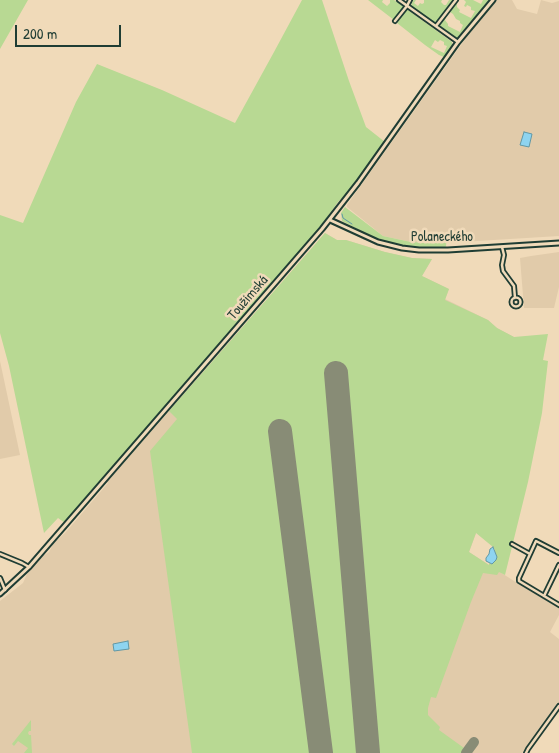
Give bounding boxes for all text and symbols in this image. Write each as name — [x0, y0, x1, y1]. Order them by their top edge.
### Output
scale bar — [18, 15, 124, 47]
text: 200 m — [23, 23, 57, 44]
street label: Polaneckého — [411, 229, 473, 245]
street label: Toužimská — [224, 272, 272, 324]

